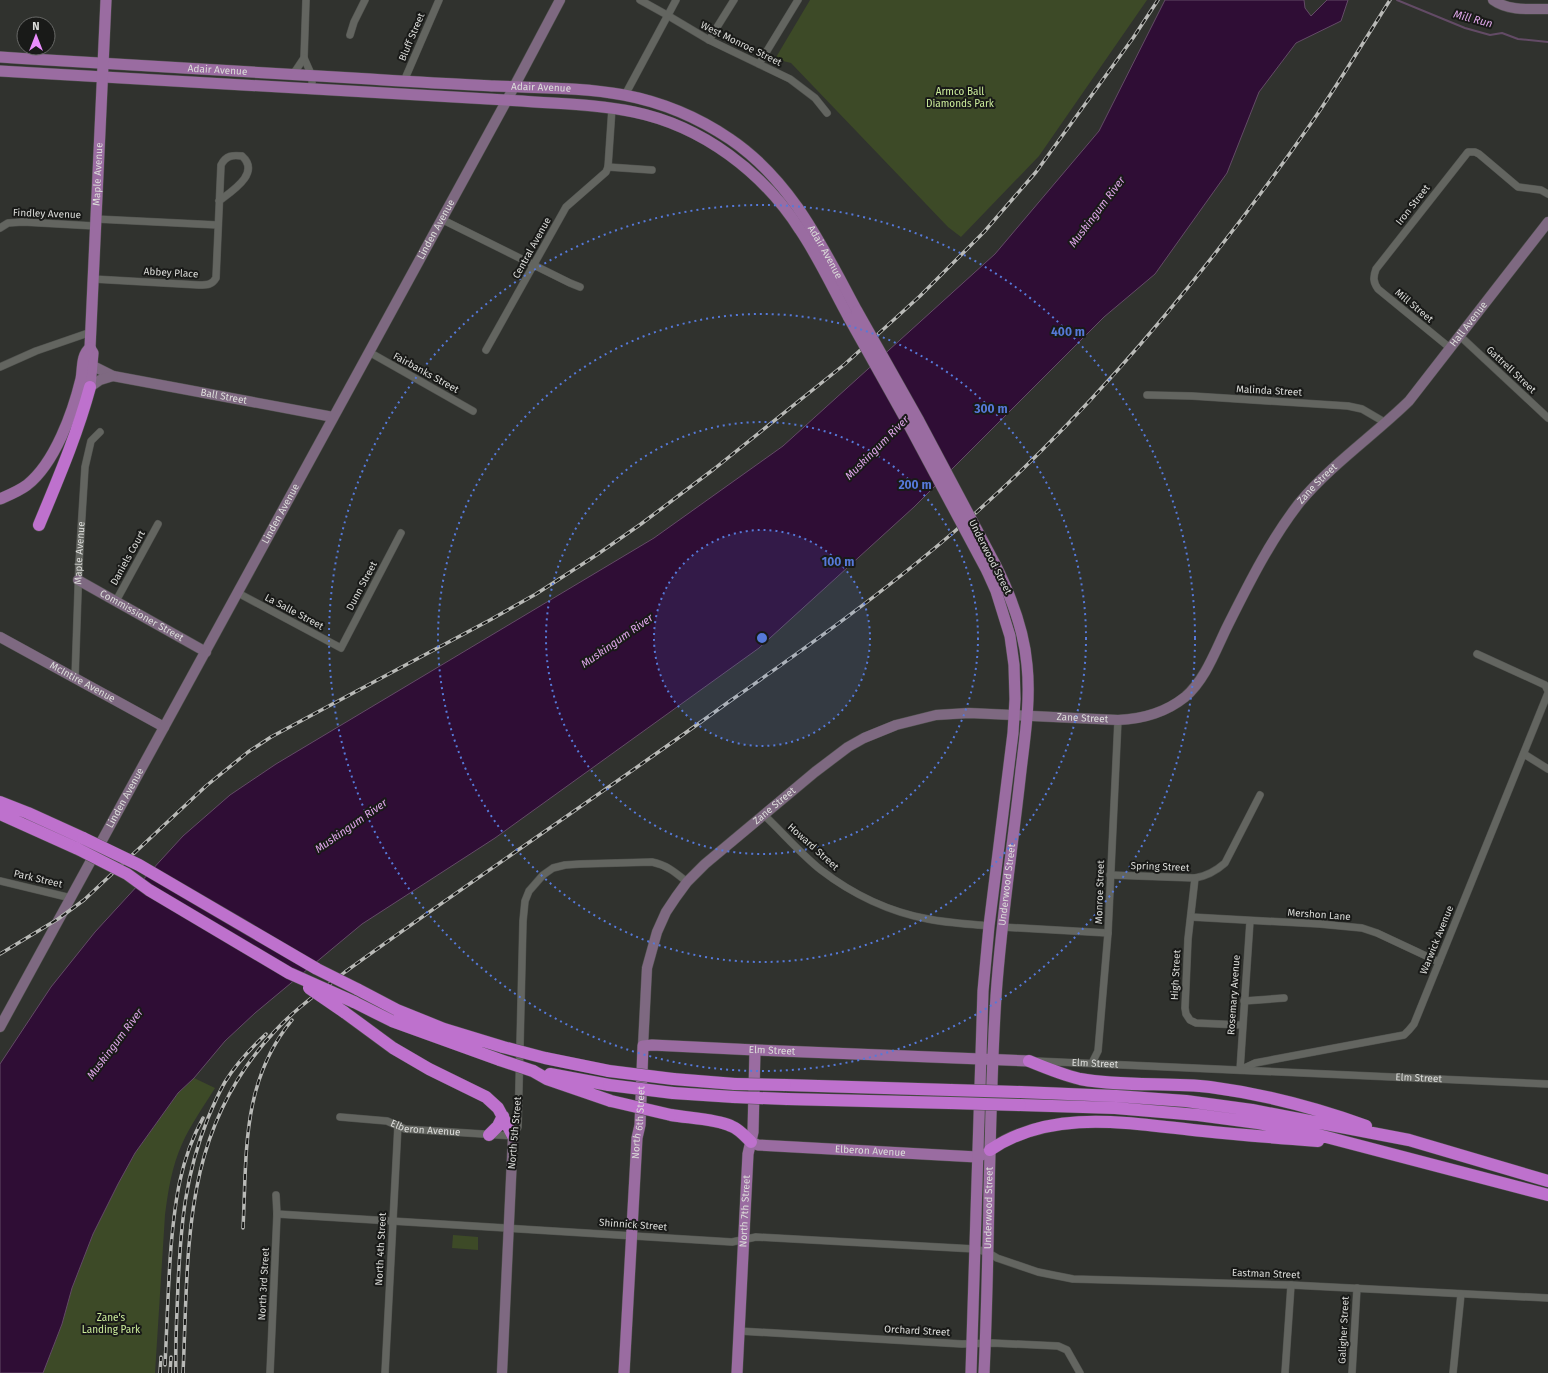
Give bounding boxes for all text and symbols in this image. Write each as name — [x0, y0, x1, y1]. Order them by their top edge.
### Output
water label: Mill Run — [1452, 8, 1494, 30]
street label: Bluff Street — [396, 11, 428, 63]
north arrow — [16, 16, 56, 56]
street label: West Monroe Street — [699, 19, 784, 69]
text: N — [32, 20, 40, 33]
street label: Adair Avenue — [187, 63, 248, 78]
street label: Adair Avenue — [511, 81, 571, 95]
park label: Armco Ball Diamonds Park — [926, 86, 995, 110]
street label: Maple Avenue — [91, 142, 105, 206]
water label: Muskingum River — [1066, 173, 1128, 250]
street label: Iron Street — [1393, 182, 1433, 228]
street label: Linden Avenue — [415, 197, 457, 262]
street label: Findley Avenue — [13, 207, 81, 221]
street label: Central Avenue — [510, 215, 554, 281]
street label: Adair Avenue — [805, 223, 845, 281]
street label: Abbey Place — [143, 266, 199, 280]
street label: Mill Street — [1392, 287, 1436, 326]
street label: Hall Avenue — [1447, 299, 1490, 349]
text: 400 m — [1051, 325, 1085, 339]
street label: Gattrell Street — [1484, 344, 1539, 396]
street label: Fairbanks Street — [391, 350, 461, 396]
street label: Malinda Street — [1236, 383, 1303, 399]
street label: Ball Street — [199, 386, 248, 407]
text: 300 m — [973, 402, 1008, 416]
water label: Muskingum River — [842, 413, 912, 483]
street label: Zane Street — [1295, 461, 1340, 507]
text: 200 m — [898, 478, 932, 492]
street label: Linden Avenue — [259, 482, 302, 546]
street label: Underwood Street — [966, 518, 1014, 597]
street label: Maple Avenue — [72, 521, 88, 585]
street label: Daniels Court — [108, 528, 148, 587]
text: 100 m — [822, 555, 854, 569]
street label: Dunn Street — [344, 559, 380, 613]
street label: Commissioner Street — [98, 587, 186, 644]
street label: La Salle Street — [263, 591, 326, 633]
water label: Muskingum River — [578, 611, 656, 671]
centre of rings — [755, 631, 769, 645]
street label: McIntire Avenue — [48, 659, 117, 705]
street label: Zane Street — [1056, 711, 1109, 726]
street label: Linden Avenue — [104, 766, 147, 830]
street label: Zane Street — [751, 785, 798, 827]
water label: Muskingum River — [312, 796, 390, 856]
street label: Howard Street — [785, 821, 841, 873]
street label: Underwood Street — [996, 843, 1018, 926]
street label: Monroe Street — [1093, 859, 1107, 924]
street label: Spring Street — [1130, 860, 1190, 874]
street label: Park Street — [13, 868, 64, 890]
street label: Warwick Avenue — [1418, 904, 1456, 976]
street label: Mershon Lane — [1287, 907, 1351, 923]
street label: High Street — [1169, 949, 1183, 1001]
street label: Rosemary Avenue — [1225, 954, 1243, 1036]
water label: Muskingum River — [84, 1005, 146, 1082]
street label: Elm Street — [748, 1044, 796, 1058]
street label: Elm Street — [1071, 1057, 1119, 1071]
street label: Elm Street — [1395, 1071, 1443, 1085]
street label: North 6th Street — [630, 1085, 647, 1159]
street label: North 5th Street — [506, 1096, 524, 1170]
street label: Elberon Avenue — [389, 1117, 461, 1139]
street label: Elberon Avenue — [835, 1143, 906, 1159]
street label: Underwood Street — [982, 1166, 996, 1249]
street label: North 7th Street — [737, 1174, 753, 1248]
street label: North 4th Street — [373, 1212, 389, 1286]
street label: Shinnick Street — [598, 1217, 668, 1233]
street label: North 3rd Street — [256, 1247, 272, 1321]
street label: Eastman Street — [1232, 1267, 1301, 1281]
street label: Galigher Street — [1336, 1296, 1352, 1364]
park label: Zane's Landing Park — [82, 1312, 141, 1336]
street label: Orchard Street — [884, 1323, 951, 1339]

